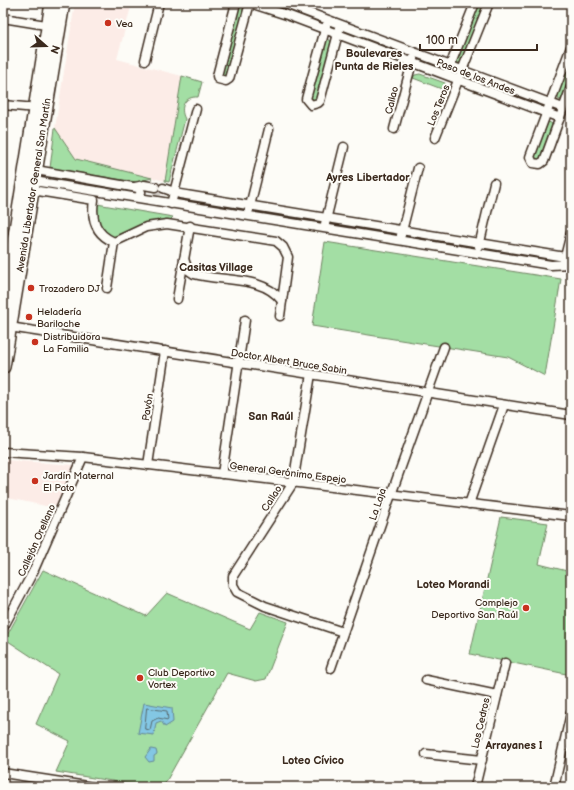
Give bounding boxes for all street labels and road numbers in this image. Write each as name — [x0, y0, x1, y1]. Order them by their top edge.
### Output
street label: Paso de los Andes — [435, 56, 517, 97]
street label: Los Teros — [425, 83, 453, 128]
street label: Callao — [383, 85, 401, 116]
street label: Avenida Libertador General San Martín — [14, 97, 54, 273]
street label: Doctor Albert Bruce Sabin — [230, 347, 348, 377]
street label: Pavón — [140, 392, 156, 422]
street label: General Gerónimo Espejo — [229, 460, 347, 486]
street label: Callao — [259, 483, 285, 514]
street label: La Laja — [367, 486, 389, 522]
street label: Callejón Orellano — [16, 502, 58, 578]
street label: Los Cedros — [469, 697, 493, 750]

